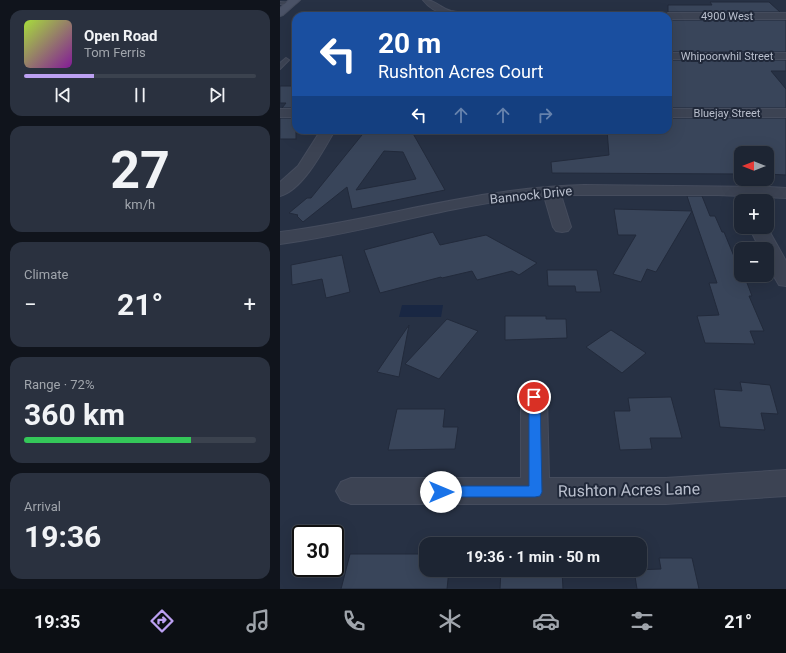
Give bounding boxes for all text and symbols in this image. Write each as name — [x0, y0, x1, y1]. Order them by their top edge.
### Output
street label: 4900 West — [701, 10, 753, 23]
text: Open Road — [84, 27, 158, 45]
text: 20 m — [378, 27, 441, 60]
icon: left — [312, 28, 364, 80]
text: Tom Ferris — [84, 45, 146, 60]
street label: Whipoorwhil Street — [681, 50, 774, 63]
text: Rushton Acres Court — [378, 61, 543, 82]
icon: previous — [52, 84, 74, 106]
icon: pause — [129, 84, 151, 106]
icon: next — [206, 84, 228, 106]
icon: left — [408, 104, 430, 126]
icon: ahead — [450, 104, 472, 126]
icon: ahead — [492, 104, 514, 126]
icon: right — [534, 104, 556, 126]
street label: Bluejay Street — [694, 107, 761, 120]
text: 27 — [110, 140, 170, 201]
north arrow — [734, 146, 774, 186]
map controls — [734, 146, 774, 282]
street label: Bannock Drive — [489, 183, 573, 207]
button: + — [734, 194, 774, 234]
text: km/h — [125, 197, 155, 212]
button: − — [734, 242, 774, 282]
text: Climate — [24, 267, 68, 282]
text: 21° — [117, 287, 163, 322]
text: − — [24, 292, 37, 317]
text: + — [244, 292, 256, 317]
text: Range · 72% — [24, 377, 94, 392]
pin — [517, 380, 551, 414]
icon: arrive — [523, 386, 545, 408]
text: 360 km — [24, 397, 125, 432]
position arrow — [420, 471, 462, 513]
street label: Rushton Acres Lane — [558, 479, 700, 501]
text: Arrival — [24, 499, 61, 514]
text: 19:36 — [24, 519, 101, 554]
speed limit sign: 30 — [292, 525, 344, 577]
text: 19:36 · 1 min · 50 m — [466, 548, 600, 566]
icon: directions — [148, 607, 176, 635]
icon: music — [244, 607, 272, 635]
icon: phone — [340, 607, 368, 635]
icon: climate — [436, 607, 464, 635]
icon: car — [532, 607, 560, 635]
icon: filters — [628, 607, 656, 635]
text: 19:35 — [34, 611, 80, 632]
text: 21° — [724, 611, 752, 632]

